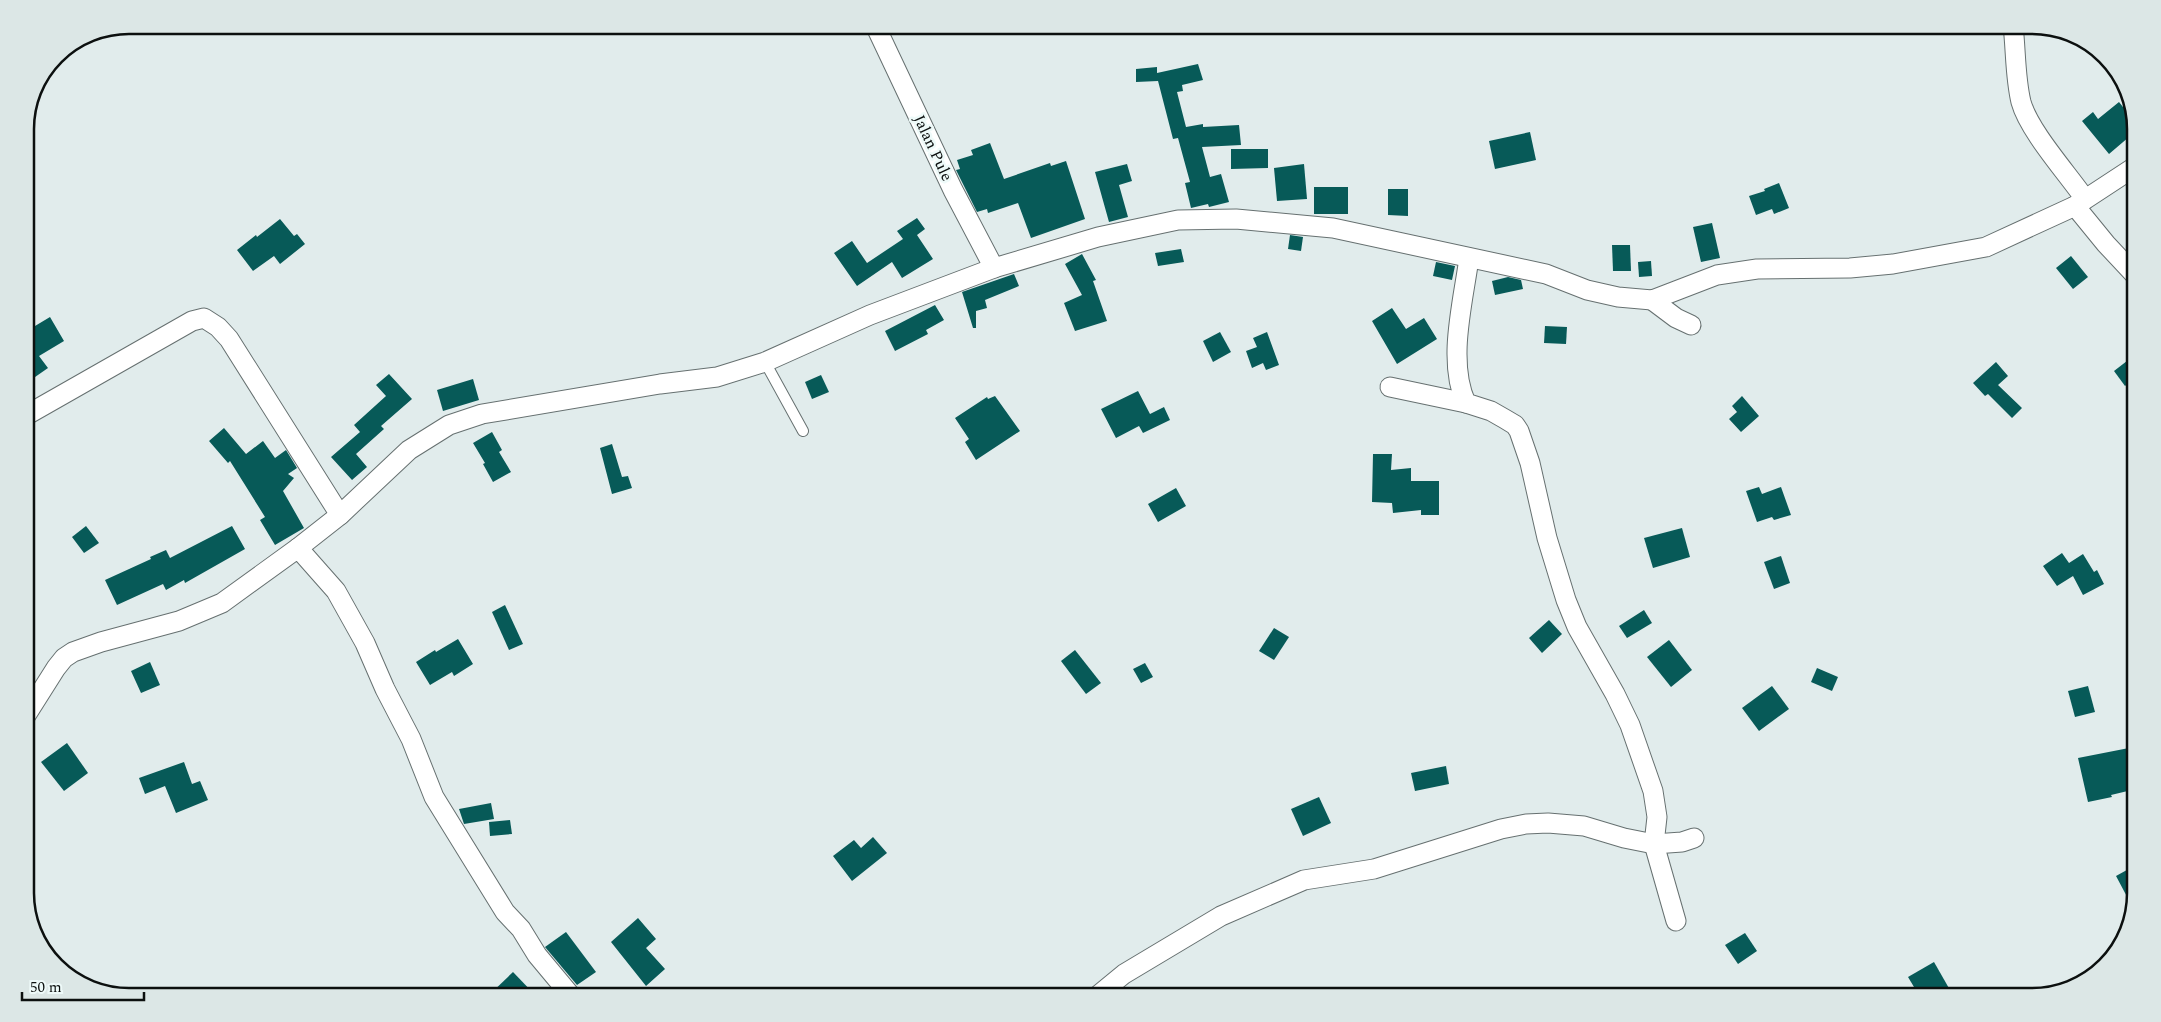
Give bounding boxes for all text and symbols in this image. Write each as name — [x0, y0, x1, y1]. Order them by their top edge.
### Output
street label: Jalan Pule — [907, 111, 959, 185]
scale bar — [22, 970, 145, 1002]
text: 50 m — [30, 976, 62, 999]

